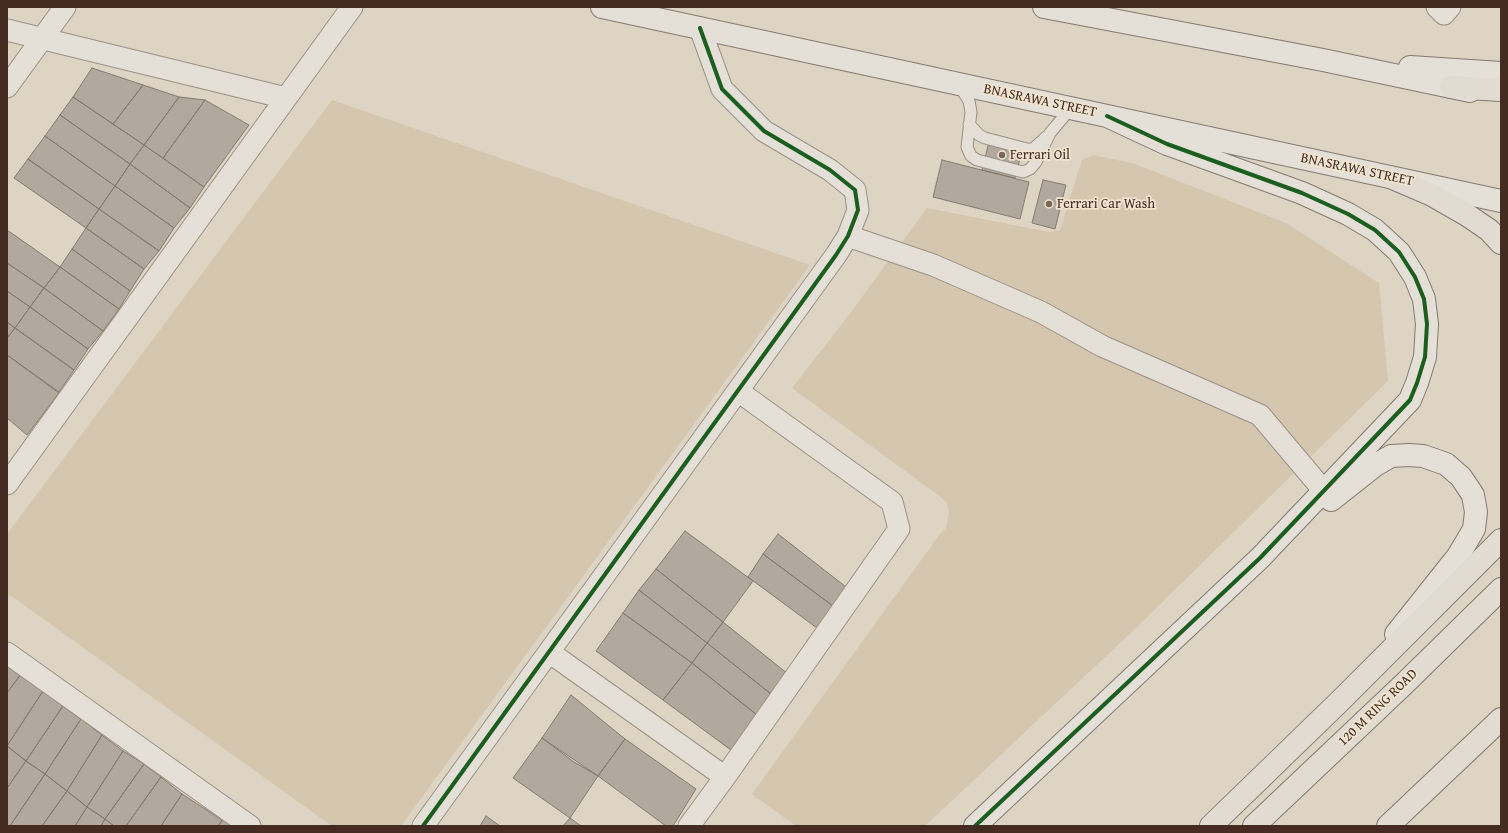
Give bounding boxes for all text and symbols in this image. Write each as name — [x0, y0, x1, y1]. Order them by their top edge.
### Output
street label: BNASRAWA STREET — [982, 81, 1098, 121]
place label: Ferrari Oil — [1010, 147, 1070, 163]
marker: Ferrari Oil — [997, 150, 1007, 160]
street label: BNASRAWA STREET — [1299, 150, 1415, 190]
place label: Ferrari Car Wash — [1057, 196, 1155, 212]
marker: Ferrari Car Wash — [1044, 199, 1054, 209]
street label: 120 M RING ROAD — [1335, 666, 1421, 750]

